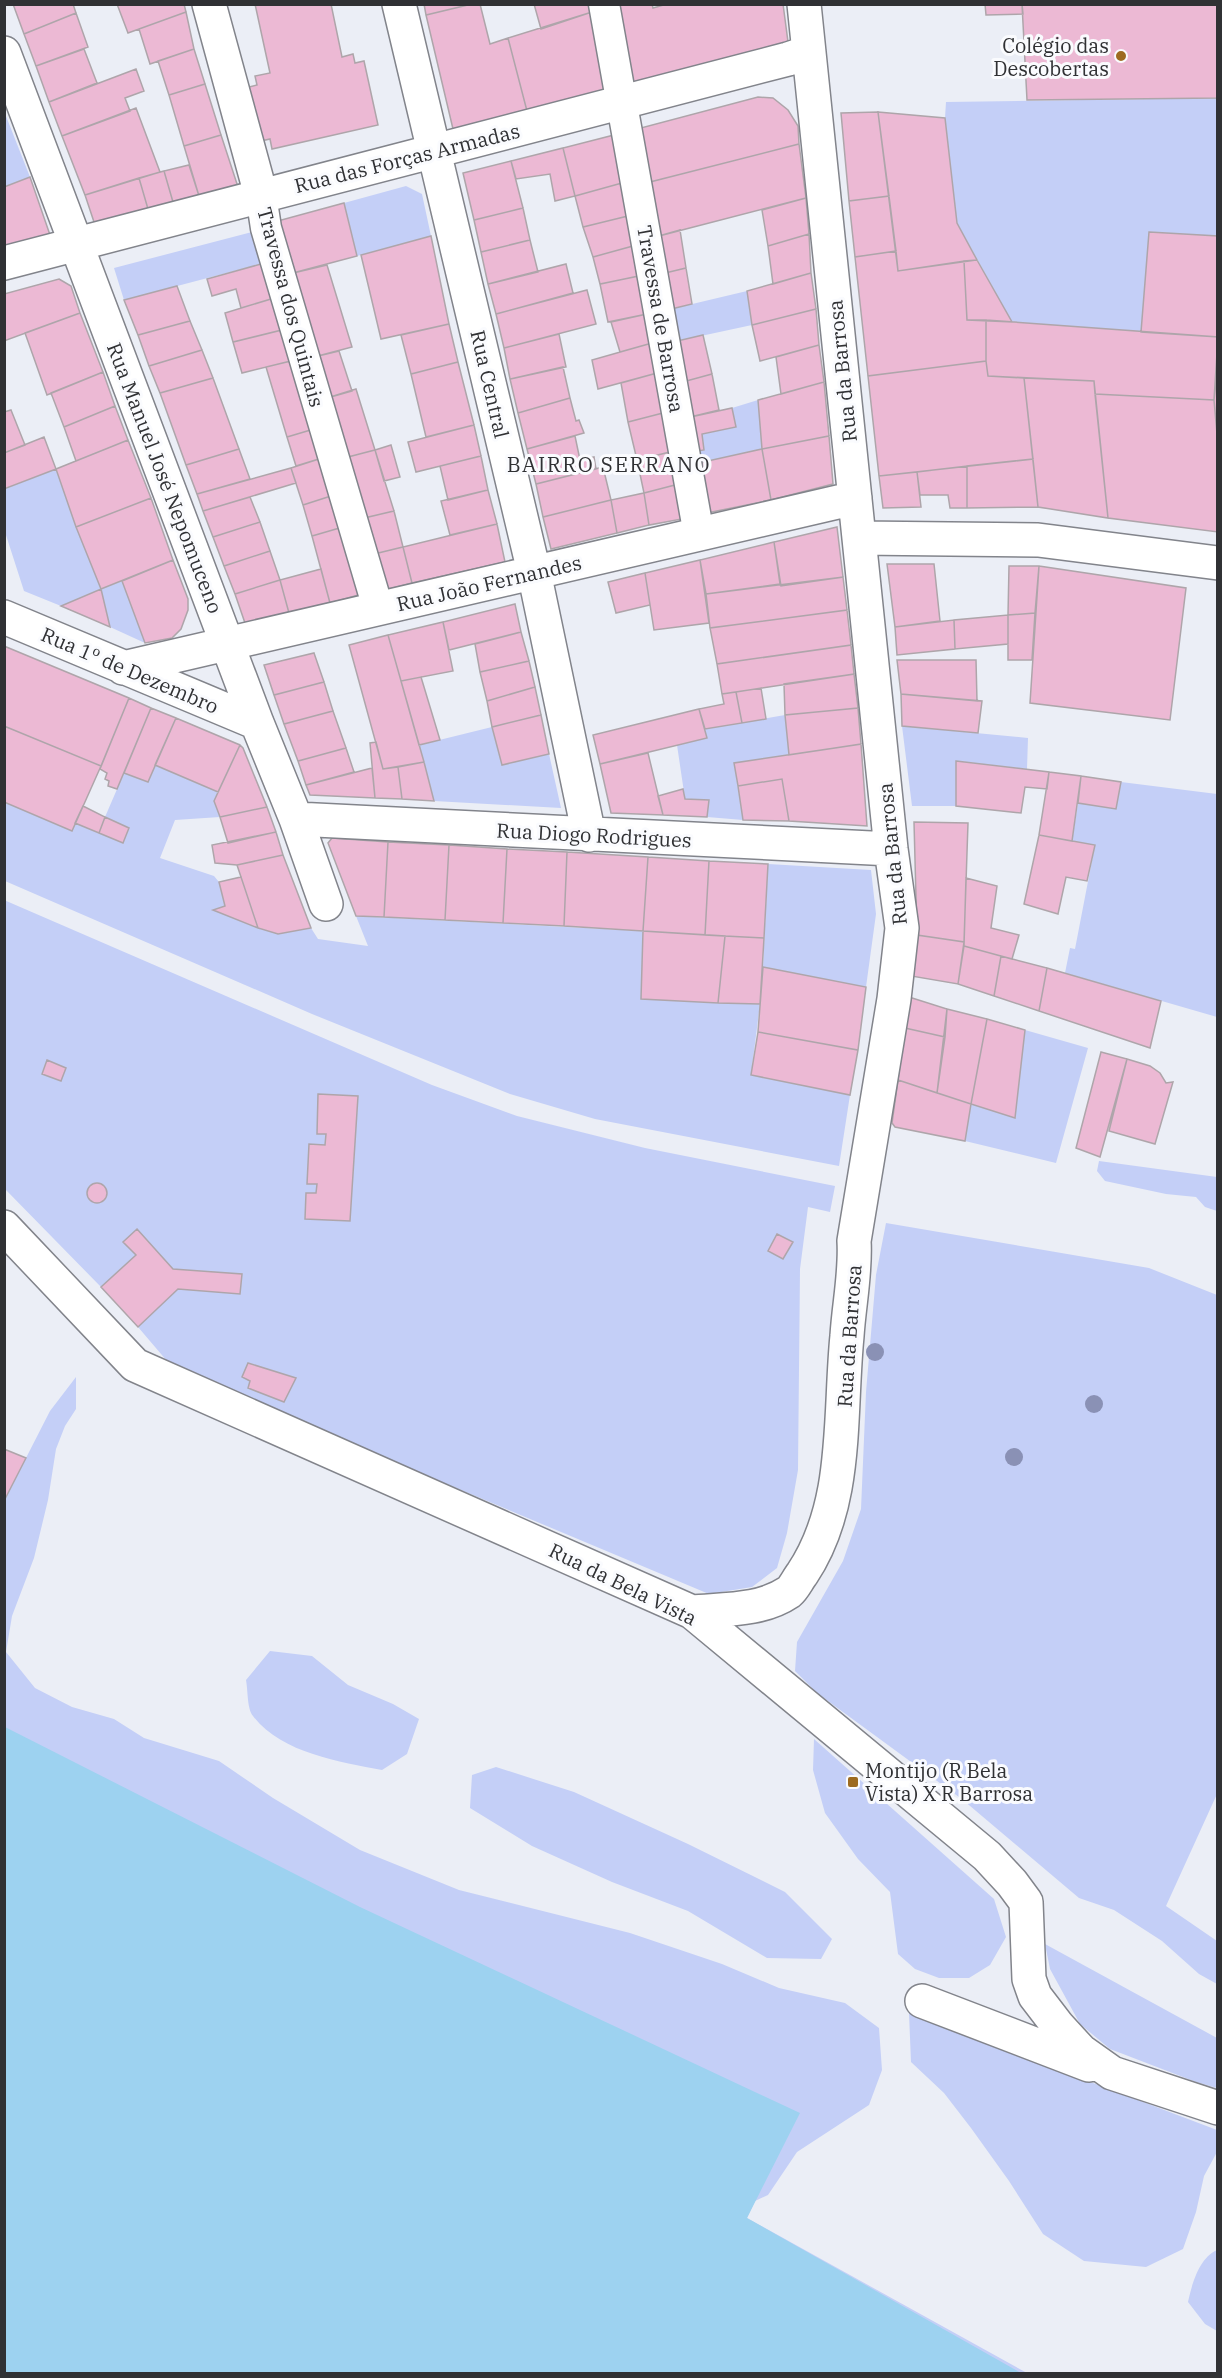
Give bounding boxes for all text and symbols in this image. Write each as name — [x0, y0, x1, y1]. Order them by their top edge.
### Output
place label: Colégio das Descobertas — [993, 32, 1109, 82]
marker: Colégio das Descobertas — [1114, 49, 1128, 63]
street label: Rua das Forças Armadas — [291, 117, 523, 199]
street label: Travessa dos Quintais — [251, 204, 331, 410]
street label: Travessa de Barrosa — [631, 223, 691, 415]
street label: Rua da Barrosa — [821, 298, 863, 444]
street label: Rua Central — [464, 327, 516, 441]
street label: Rua Manuel José Nepomuceno — [101, 339, 229, 617]
district label: BAIRRO SERRANO — [507, 450, 711, 478]
street label: Rua João Fernandes — [394, 549, 584, 617]
street label: Rua 1º de Dezembro — [37, 620, 223, 720]
street label: Rua da Barrosa — [871, 781, 913, 927]
street label: Rua Diogo Rodrigues — [496, 816, 692, 854]
street label: Rua da Barrosa — [831, 1264, 867, 1408]
street label: Rua da Bela Vista — [545, 1536, 702, 1632]
place label: Montijo (R Bela Vista) X R Barrosa — [865, 1757, 1033, 1807]
marker: Montijo (R Bela Vista) X R Barrosa — [846, 1775, 860, 1789]

